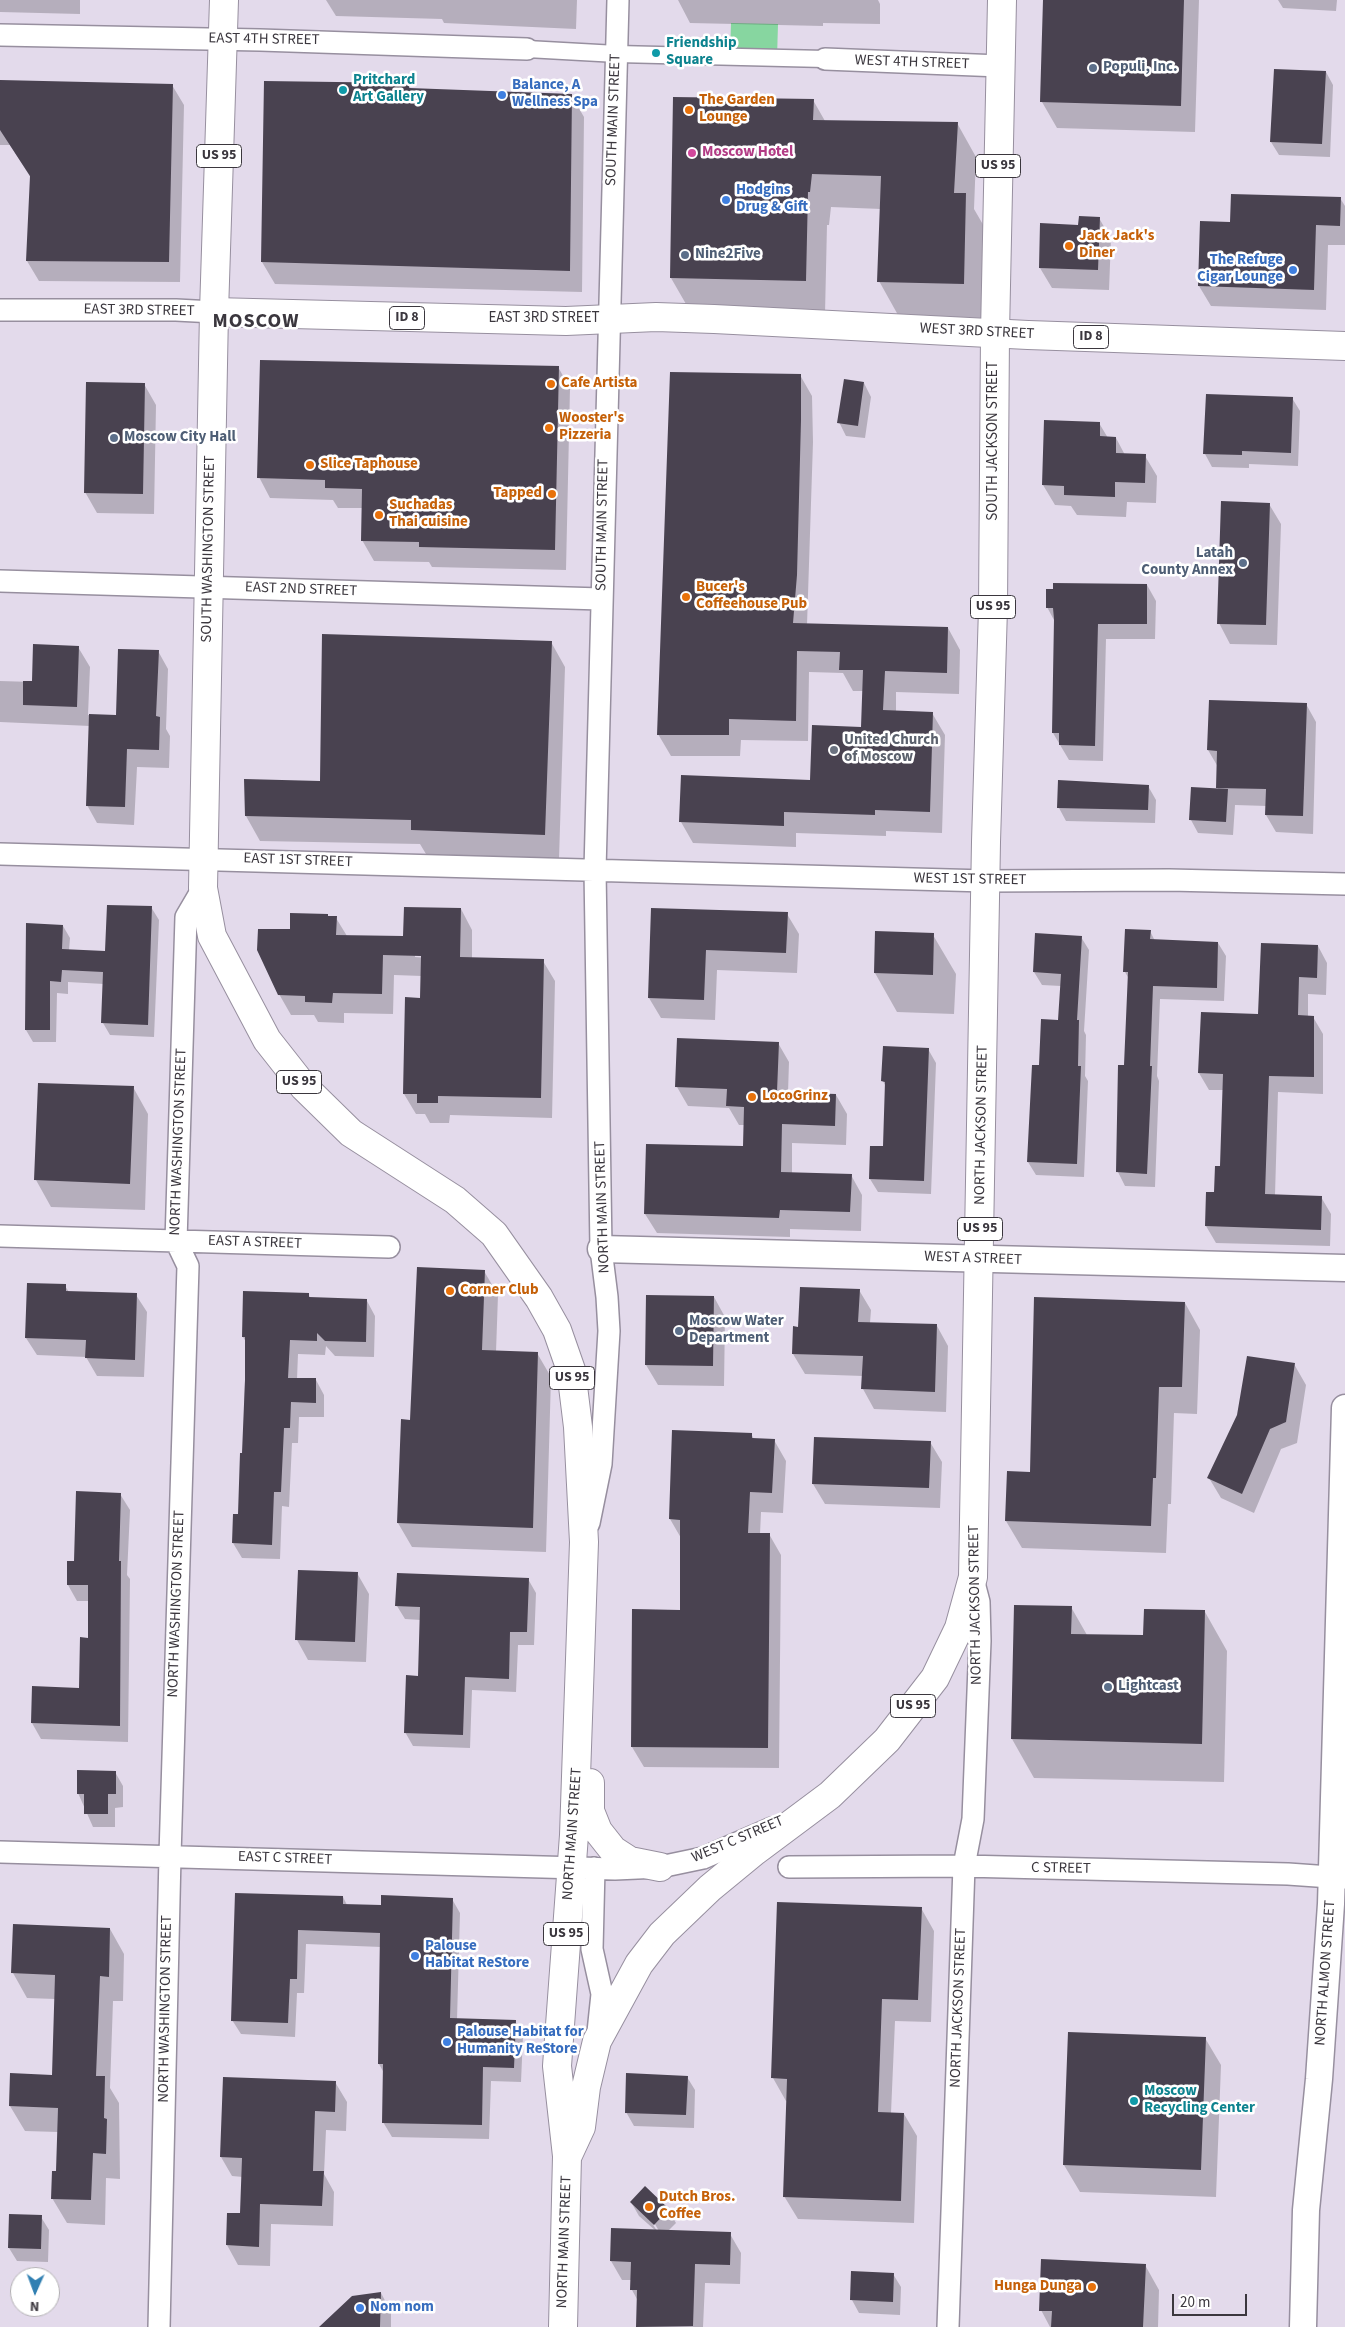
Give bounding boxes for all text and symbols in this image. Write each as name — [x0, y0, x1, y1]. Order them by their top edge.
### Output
street label: EAST 4TH STREET — [208, 30, 320, 50]
place label: Friendship Square — [666, 35, 737, 70]
marker: Friendship Square — [650, 47, 662, 59]
street label: WEST 4TH STREET — [854, 52, 970, 74]
street label: SOUTH MAIN STREET — [603, 54, 625, 186]
place label: Populi, Inc. — [1103, 59, 1178, 77]
marker: Populi, Inc. — [1087, 62, 1099, 74]
place label: Pritchard Art Gallery — [353, 72, 424, 107]
place label: Balance, A Wellness Spa — [512, 77, 598, 112]
marker: Pritchard Art Gallery — [337, 84, 349, 96]
marker: Balance, A Wellness Spa — [496, 89, 508, 101]
place label: The Garden Lounge — [699, 92, 775, 127]
marker: The Garden Lounge — [683, 104, 695, 116]
road number: US 95 — [196, 144, 242, 168]
place label: Moscow Hotel — [702, 144, 793, 162]
marker: Moscow Hotel — [686, 147, 698, 159]
road number: US 95 — [976, 154, 1020, 178]
place label: Hodgins Drug & Gift — [736, 182, 808, 217]
marker: Hodgins Drug & Gift — [720, 194, 732, 206]
place label: Jack Jack's Diner — [1079, 228, 1154, 263]
marker: Jack Jack's Diner — [1063, 240, 1075, 252]
place label: Nine2Five — [695, 246, 761, 264]
marker: Nine2Five — [679, 249, 691, 261]
place label: The Refuge Cigar Lounge — [1197, 252, 1283, 287]
marker: The Refuge Cigar Lounge — [1287, 264, 1299, 276]
street label: EAST 3RD STREET — [83, 301, 195, 321]
road number: ID 8 — [390, 306, 424, 330]
street label: EAST 3RD STREET — [488, 310, 600, 328]
district label: MOSCOW — [212, 311, 300, 335]
street label: WEST 3RD STREET — [919, 320, 1035, 344]
road number: ID 8 — [1074, 326, 1108, 348]
street label: SOUTH JACKSON STREET — [985, 361, 1003, 521]
place label: Cafe Artista — [561, 375, 638, 393]
marker: Cafe Artista — [545, 378, 557, 390]
place label: Wooster's Pizzeria — [559, 410, 624, 445]
marker: Wooster's Pizzeria — [543, 422, 555, 434]
place label: Moscow City Hall — [124, 429, 236, 447]
marker: Moscow City Hall — [108, 432, 120, 444]
street label: SOUTH WASHINGTON STREET — [198, 455, 220, 643]
place label: Slice Taphouse — [320, 456, 418, 474]
marker: Slice Taphouse — [304, 459, 316, 471]
street label: SOUTH MAIN STREET — [593, 459, 613, 591]
place label: Tapped — [493, 485, 542, 503]
marker: Tapped — [546, 488, 558, 500]
place label: Suchadas Thai cuisine — [389, 497, 468, 532]
marker: Suchadas Thai cuisine — [373, 509, 385, 521]
place label: Latah County Annex — [1141, 545, 1233, 580]
marker: Latah County Annex — [1237, 557, 1249, 569]
street label: EAST 2ND STREET — [245, 579, 357, 601]
place label: Bucer's Coffeehouse Pub — [696, 579, 807, 614]
marker: Bucer's Coffeehouse Pub — [680, 591, 692, 603]
road number: US 95 — [970, 596, 1016, 618]
place label: United Church of Moscow — [844, 732, 939, 767]
marker: United Church of Moscow — [828, 744, 840, 756]
street label: EAST 1ST STREET — [243, 850, 353, 872]
street label: WEST 1ST STREET — [913, 870, 1027, 890]
street label: NORTH JACKSON STREET — [972, 1045, 992, 1205]
street label: NORTH WASHINGTON STREET — [167, 1048, 191, 1236]
road number: US 95 — [276, 1070, 322, 1094]
place label: LocoGrinz — [762, 1088, 828, 1106]
marker: LocoGrinz — [746, 1091, 758, 1103]
street label: NORTH MAIN STREET — [592, 1140, 614, 1274]
road number: US 95 — [958, 1218, 1002, 1240]
street label: EAST A STREET — [208, 1232, 302, 1254]
street label: WEST A STREET — [924, 1248, 1022, 1270]
place label: Corner Club — [460, 1282, 538, 1300]
marker: Corner Club — [444, 1285, 456, 1297]
place label: Moscow Water Department — [689, 1313, 784, 1348]
marker: Moscow Water Department — [673, 1325, 685, 1337]
road number: US 95 — [550, 1366, 594, 1390]
street label: NORTH WASHINGTON STREET — [165, 1510, 189, 1698]
street label: NORTH JACKSON STREET — [966, 1525, 986, 1685]
place label: Lightcast — [1118, 1678, 1179, 1696]
marker: Lightcast — [1102, 1681, 1114, 1693]
road number: US 95 — [890, 1694, 936, 1718]
street label: NORTH MAIN STREET — [559, 1767, 587, 1901]
street label: WEST C STREET — [689, 1813, 787, 1867]
street label: EAST C STREET — [237, 1848, 333, 1870]
street label: C STREET — [1031, 1859, 1091, 1879]
street label: NORTH ALMON STREET — [1312, 1900, 1340, 2046]
street label: NORTH WASHINGTON STREET — [155, 1915, 177, 2103]
road number: US 95 — [544, 1922, 588, 1946]
street label: NORTH JACKSON STREET — [947, 1928, 971, 2088]
place label: Palouse Habitat ReStore — [425, 1938, 529, 1973]
marker: Palouse Habitat ReStore — [409, 1950, 421, 1962]
place label: Palouse Habitat for Humanity ReStore — [457, 2024, 584, 2059]
marker: Palouse Habitat for Humanity ReStore — [441, 2036, 453, 2048]
place label: Moscow Recycling Center — [1144, 2083, 1255, 2118]
marker: Moscow Recycling Center — [1128, 2095, 1140, 2107]
street label: NORTH MAIN STREET — [554, 2175, 576, 2309]
place label: Dutch Bros. Coffee — [659, 2189, 735, 2224]
marker: Dutch Bros. Coffee — [643, 2201, 655, 2213]
north arrow — [10, 2267, 60, 2317]
place label: Hunga Dunga — [994, 2278, 1082, 2296]
marker: Hunga Dunga — [1086, 2281, 1098, 2293]
scale bar — [1175, 2284, 1250, 2316]
text: 20 m — [1180, 2292, 1210, 2313]
text: N — [30, 2296, 40, 2316]
place label: Nom nom — [370, 2299, 434, 2317]
marker: Nom nom — [354, 2302, 366, 2314]

